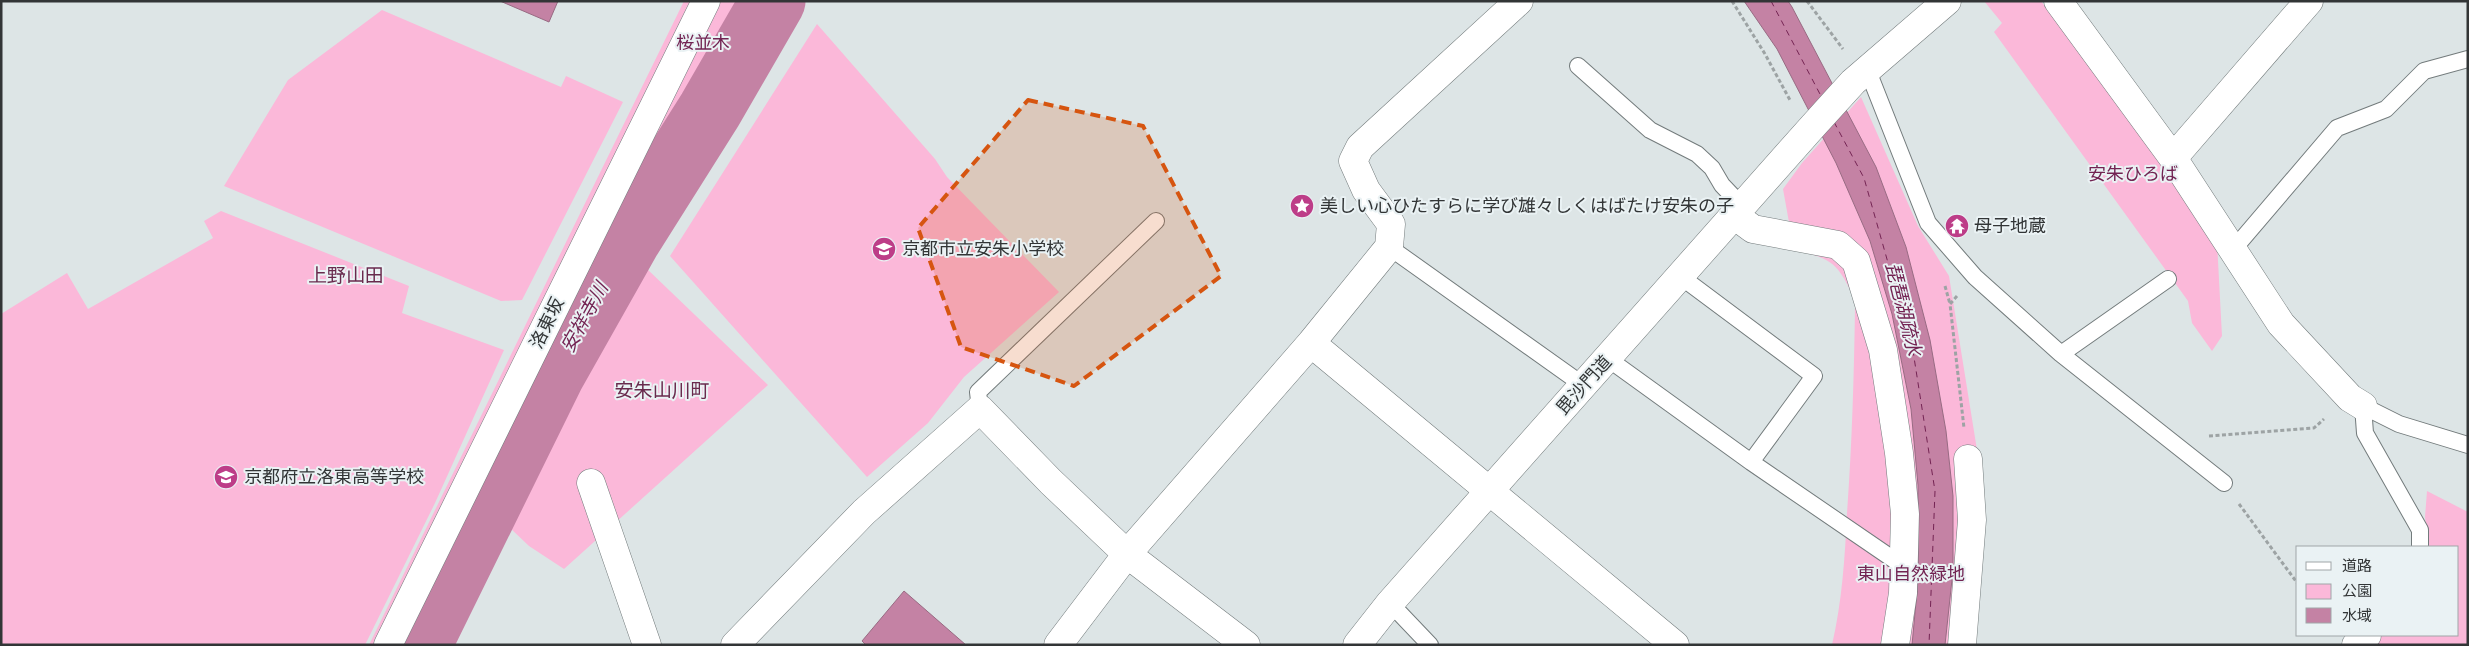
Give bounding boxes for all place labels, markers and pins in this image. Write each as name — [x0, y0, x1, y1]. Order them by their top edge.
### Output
place icon: 美しい心ひたすらに学び雄々しくはばたけ安朱の子 — [1289, 193, 1315, 219]
place label: 美しい心ひたすらに学び雄々しくはばたけ安朱の子 — [1320, 194, 1734, 216]
temple icon: 母子地蔵 — [1944, 213, 1970, 239]
place label: 母子地蔵 — [1974, 214, 2046, 236]
school or university icon: 京都市立安朱小学校 — [871, 236, 897, 262]
place label: 京都市立安朱小学校 — [902, 237, 1064, 259]
school or university icon: 京都府立洛東高等学校 — [213, 464, 239, 490]
place label: 京都府立洛東高等学校 — [244, 465, 424, 487]

